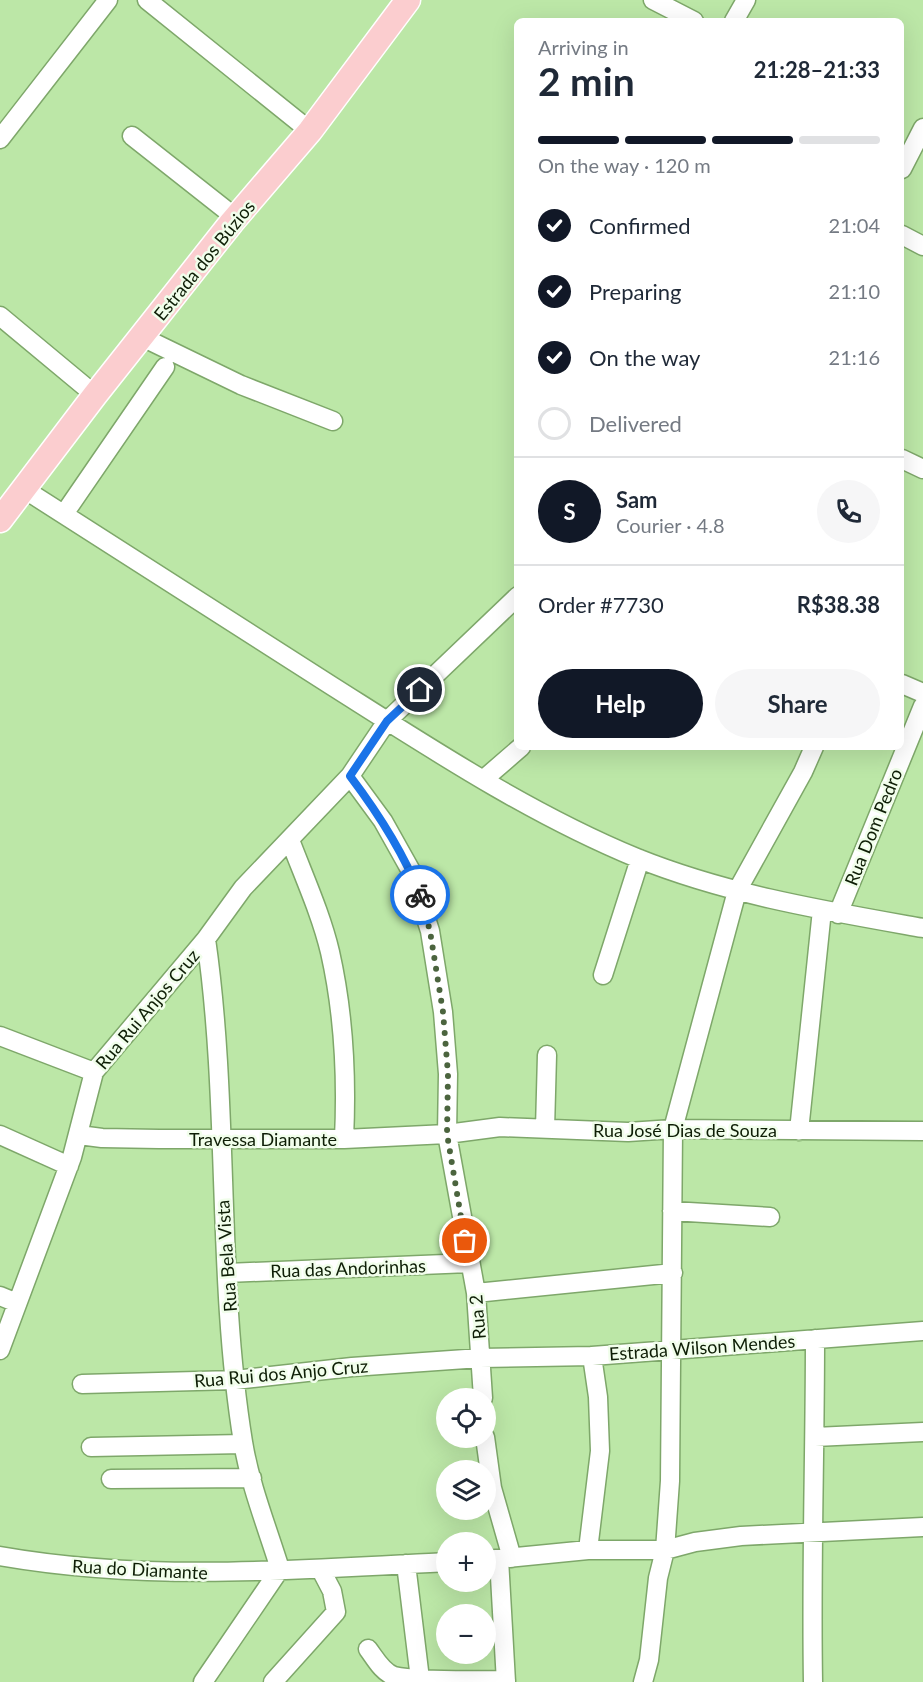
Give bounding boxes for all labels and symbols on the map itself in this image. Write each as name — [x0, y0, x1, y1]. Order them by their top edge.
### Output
street label: Estrada dos Búzios — [149, 195, 259, 324]
pin — [394, 664, 445, 715]
street label: Rua Dom Pedro — [840, 765, 906, 889]
courier — [390, 865, 450, 925]
street label: Rua Rui Anjos Cruz — [90, 945, 204, 1073]
street label: Rua José Dias de Souza — [593, 1119, 777, 1141]
street label: Travessa Diamante — [189, 1128, 337, 1150]
street label: Rua Bela Vista — [211, 1199, 241, 1313]
pin — [439, 1215, 490, 1266]
street label: Rua das Andorinhas — [270, 1254, 426, 1282]
street label: Rua 2 — [464, 1294, 490, 1340]
street label: Estrada Wilson Mendes — [608, 1330, 796, 1364]
street label: Rua Rui dos Anjo Cruz — [193, 1354, 369, 1392]
street label: Rua do Diamante — [72, 1554, 208, 1584]

